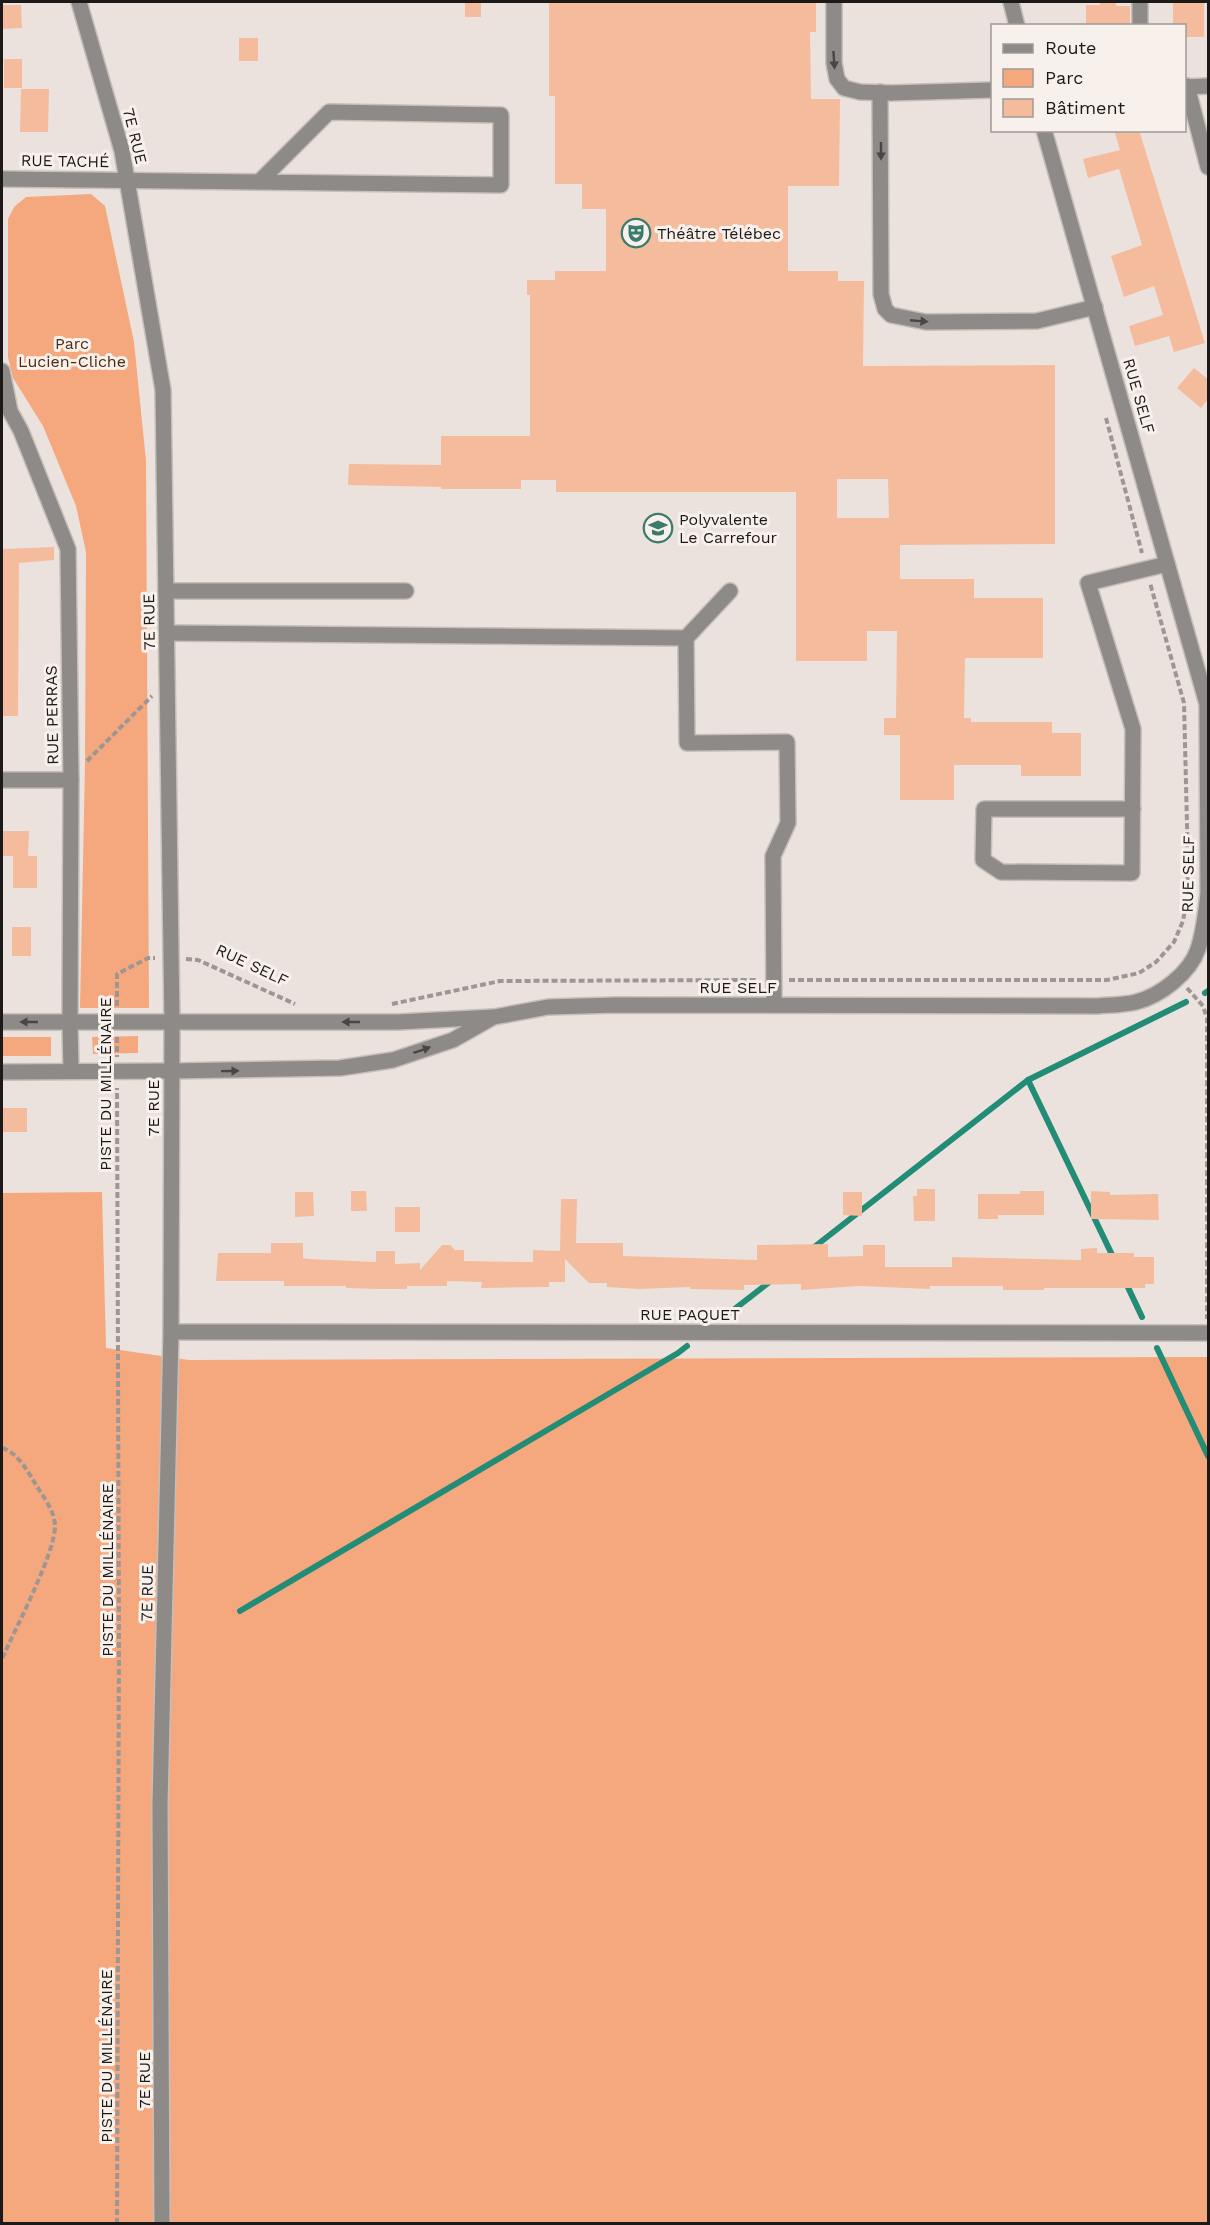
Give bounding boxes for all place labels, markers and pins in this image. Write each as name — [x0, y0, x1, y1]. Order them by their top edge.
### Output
theatre icon: Théâtre Télébec — [620, 217, 652, 249]
place label: Théâtre Télébec — [657, 224, 781, 243]
place label: Polyvalente Le Carrefour — [679, 510, 778, 547]
school or university icon: Polyvalente Le Carrefour — [642, 512, 674, 544]

